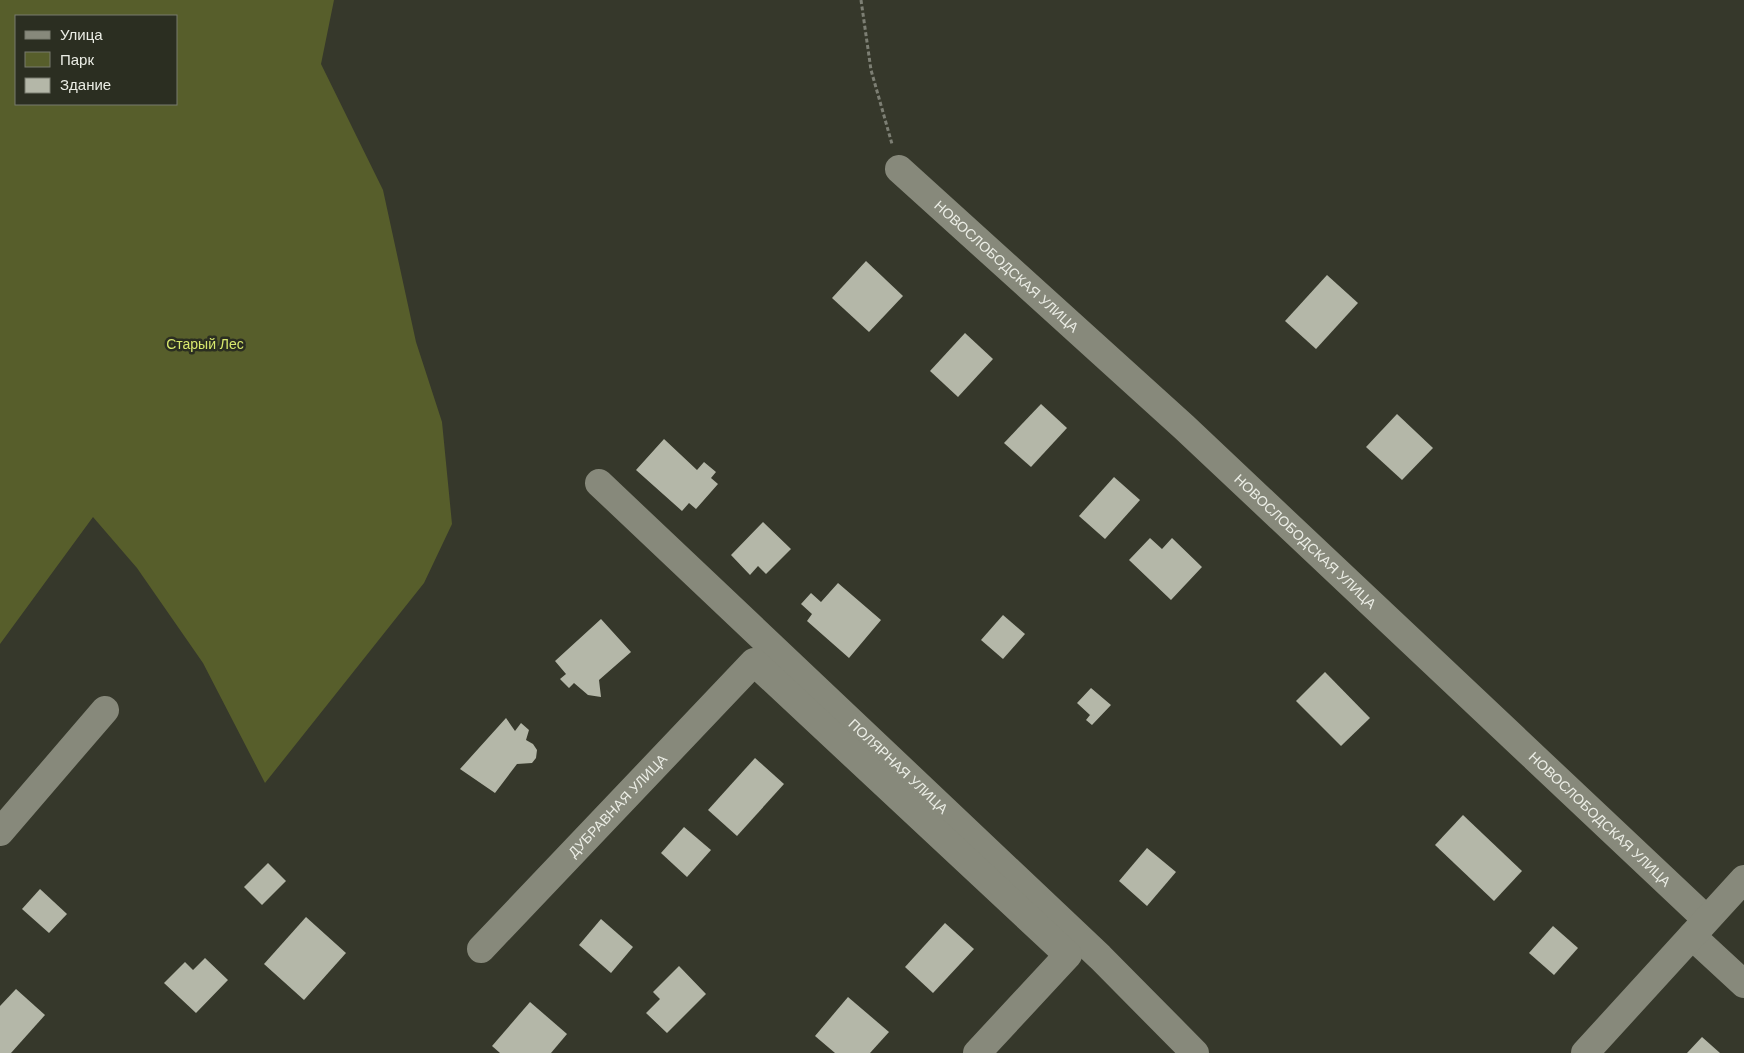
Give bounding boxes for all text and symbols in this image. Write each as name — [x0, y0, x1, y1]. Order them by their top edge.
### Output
legend — [15, 15, 178, 105]
text: Улица — [60, 26, 103, 43]
text: Парк — [60, 51, 94, 68]
text: Здание — [60, 76, 111, 93]
street label: НОВОСЛОБОДСКАЯ УЛИЦА — [931, 197, 1082, 336]
park label: Старый Лес — [166, 336, 244, 352]
street label: НОВОСЛОБОДСКАЯ УЛИЦА — [1231, 471, 1380, 612]
street label: ПОЛЯРНАЯ УЛИЦА — [845, 716, 952, 817]
street label: НОВОСЛОБОДСКАЯ УЛИЦА — [1526, 749, 1675, 890]
street label: ДУБРАВНАЯ УЛИЦА — [565, 750, 670, 860]

